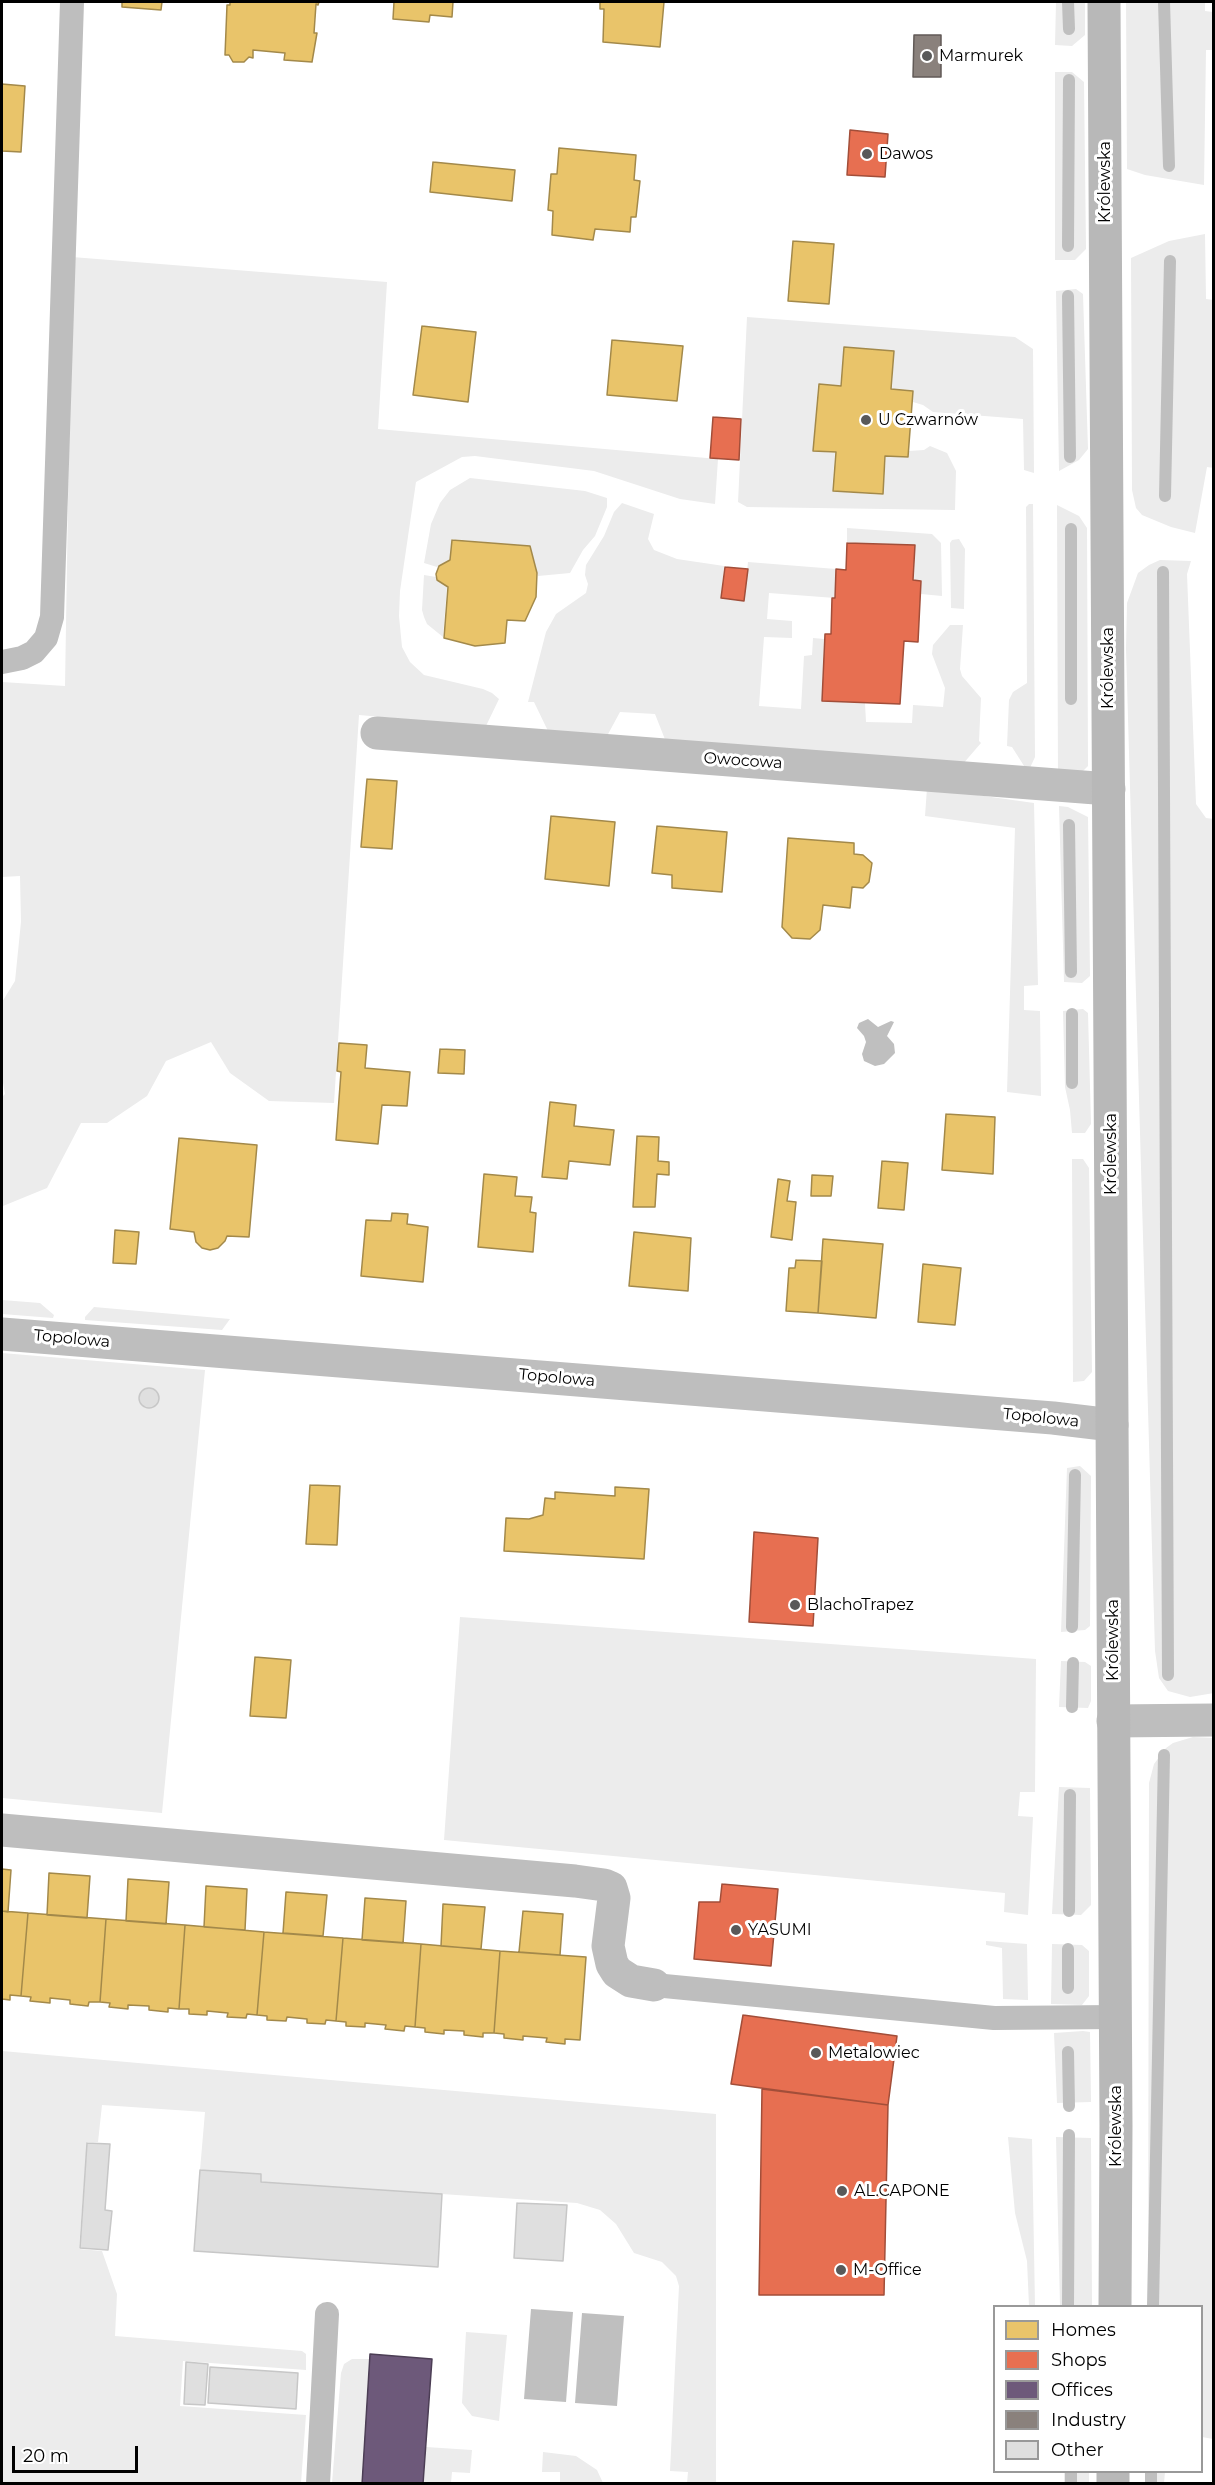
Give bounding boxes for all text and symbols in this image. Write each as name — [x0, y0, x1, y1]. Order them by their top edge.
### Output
place label: Marmurek — [939, 46, 1023, 66]
marker: Marmurek — [920, 49, 934, 63]
street label: Królewska — [1095, 141, 1115, 223]
place label: Dawos — [879, 144, 933, 164]
marker: Dawos — [860, 147, 874, 161]
place label: U Czwarnów — [878, 410, 978, 430]
marker: U Czwarnów — [859, 413, 873, 427]
street label: Królewska — [1098, 627, 1118, 709]
street label: Owocowa — [703, 749, 783, 773]
street label: Królewska — [1101, 1113, 1121, 1195]
street label: Topolowa — [33, 1326, 111, 1352]
street label: Topolowa — [518, 1365, 596, 1391]
street label: Topolowa — [1002, 1404, 1080, 1432]
place label: BlachoTrapez — [807, 1595, 914, 1615]
marker: BlachoTrapez — [788, 1598, 802, 1612]
street label: Królewska — [1103, 1599, 1123, 1681]
place label: YASUMI — [748, 1920, 812, 1940]
marker: YASUMI — [729, 1923, 743, 1937]
place label: Metalowiec — [828, 2043, 920, 2063]
marker: Metalowiec — [809, 2046, 823, 2060]
street label: Królewska — [1106, 2085, 1126, 2167]
place label: AL.CAPONE — [854, 2181, 950, 2201]
marker: AL.CAPONE — [835, 2184, 849, 2198]
place label: M-Office — [853, 2260, 922, 2280]
marker: M-Office — [834, 2263, 848, 2277]
legend — [993, 2305, 1203, 2473]
text: Homes — [1051, 2319, 1116, 2341]
text: Shops — [1051, 2349, 1107, 2371]
text: Offices — [1051, 2379, 1113, 2401]
text: Industry — [1051, 2409, 1126, 2431]
scale bar — [15, 2434, 141, 2472]
text: Other — [1051, 2439, 1104, 2461]
text: 20 m — [23, 2445, 69, 2467]

